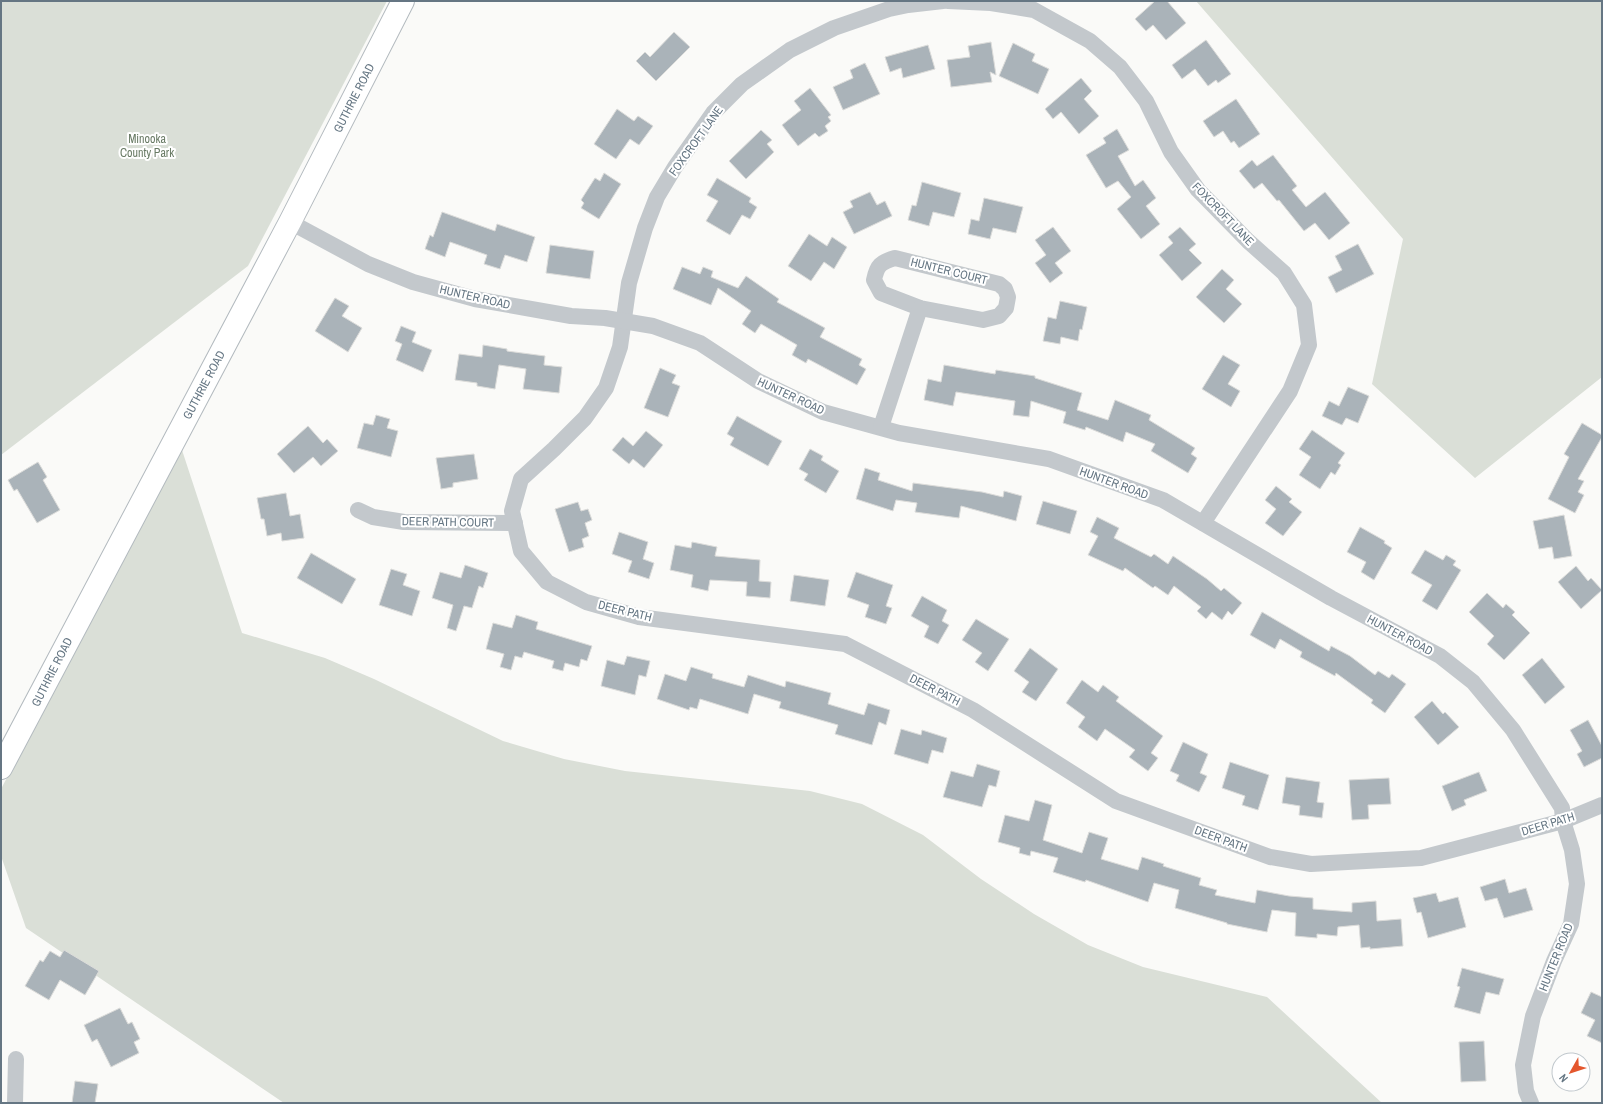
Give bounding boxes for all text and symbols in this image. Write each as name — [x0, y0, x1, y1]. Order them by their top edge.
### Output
street label: GUTHRIE ROAD — [330, 61, 378, 135]
street label: FOXCROFT LANE — [665, 103, 727, 179]
park label: Minooka County Park — [120, 131, 174, 161]
street label: FOXCROFT LANE — [1189, 179, 1257, 249]
street label: HUNTER COURT — [909, 254, 989, 288]
street label: HUNTER ROAD — [438, 281, 512, 313]
street label: GUTHRIE ROAD — [179, 348, 229, 422]
street label: HUNTER ROAD — [755, 373, 827, 419]
street label: HUNTER ROAD — [1077, 463, 1151, 503]
street label: DEER PATH COURT — [402, 513, 494, 531]
street label: DEER PATH — [596, 597, 654, 625]
street label: HUNTER ROAD — [1364, 611, 1436, 659]
street label: GUTHRIE ROAD — [28, 635, 76, 709]
street label: DEER PATH — [907, 670, 963, 710]
street label: DEER PATH — [1519, 808, 1577, 840]
street label: DEER PATH — [1192, 822, 1250, 856]
street label: HUNTER ROAD — [1535, 921, 1577, 993]
north arrow — [1551, 1052, 1591, 1092]
text: N — [1556, 1071, 1571, 1085]

